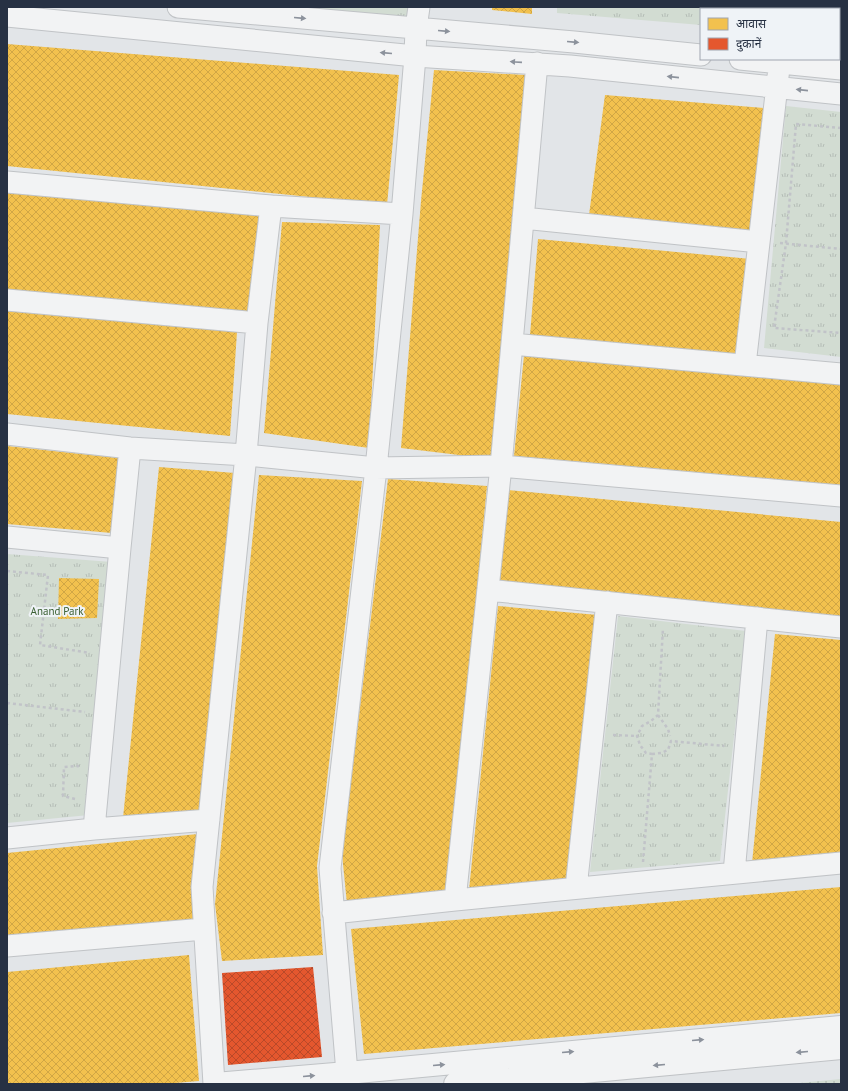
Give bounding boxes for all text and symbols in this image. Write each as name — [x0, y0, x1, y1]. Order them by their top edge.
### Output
legend — [700, 8, 840, 60]
one-way arrow — [294, 15, 306, 21]
text: आवास — [736, 16, 767, 31]
one-way arrow — [437, 27, 450, 34]
text: दुकानें — [736, 36, 762, 52]
one-way arrow — [567, 39, 579, 46]
one-way arrow — [380, 50, 392, 56]
one-way arrow — [510, 59, 522, 66]
one-way arrow — [667, 74, 679, 80]
one-way arrow — [796, 87, 808, 93]
park label: Anand Park — [30, 604, 84, 618]
one-way arrow — [692, 1037, 704, 1044]
one-way arrow — [796, 1048, 808, 1055]
one-way arrow — [562, 1049, 574, 1056]
one-way arrow — [433, 1061, 445, 1068]
one-way arrow — [653, 1062, 665, 1068]
one-way arrow — [303, 1073, 316, 1080]

